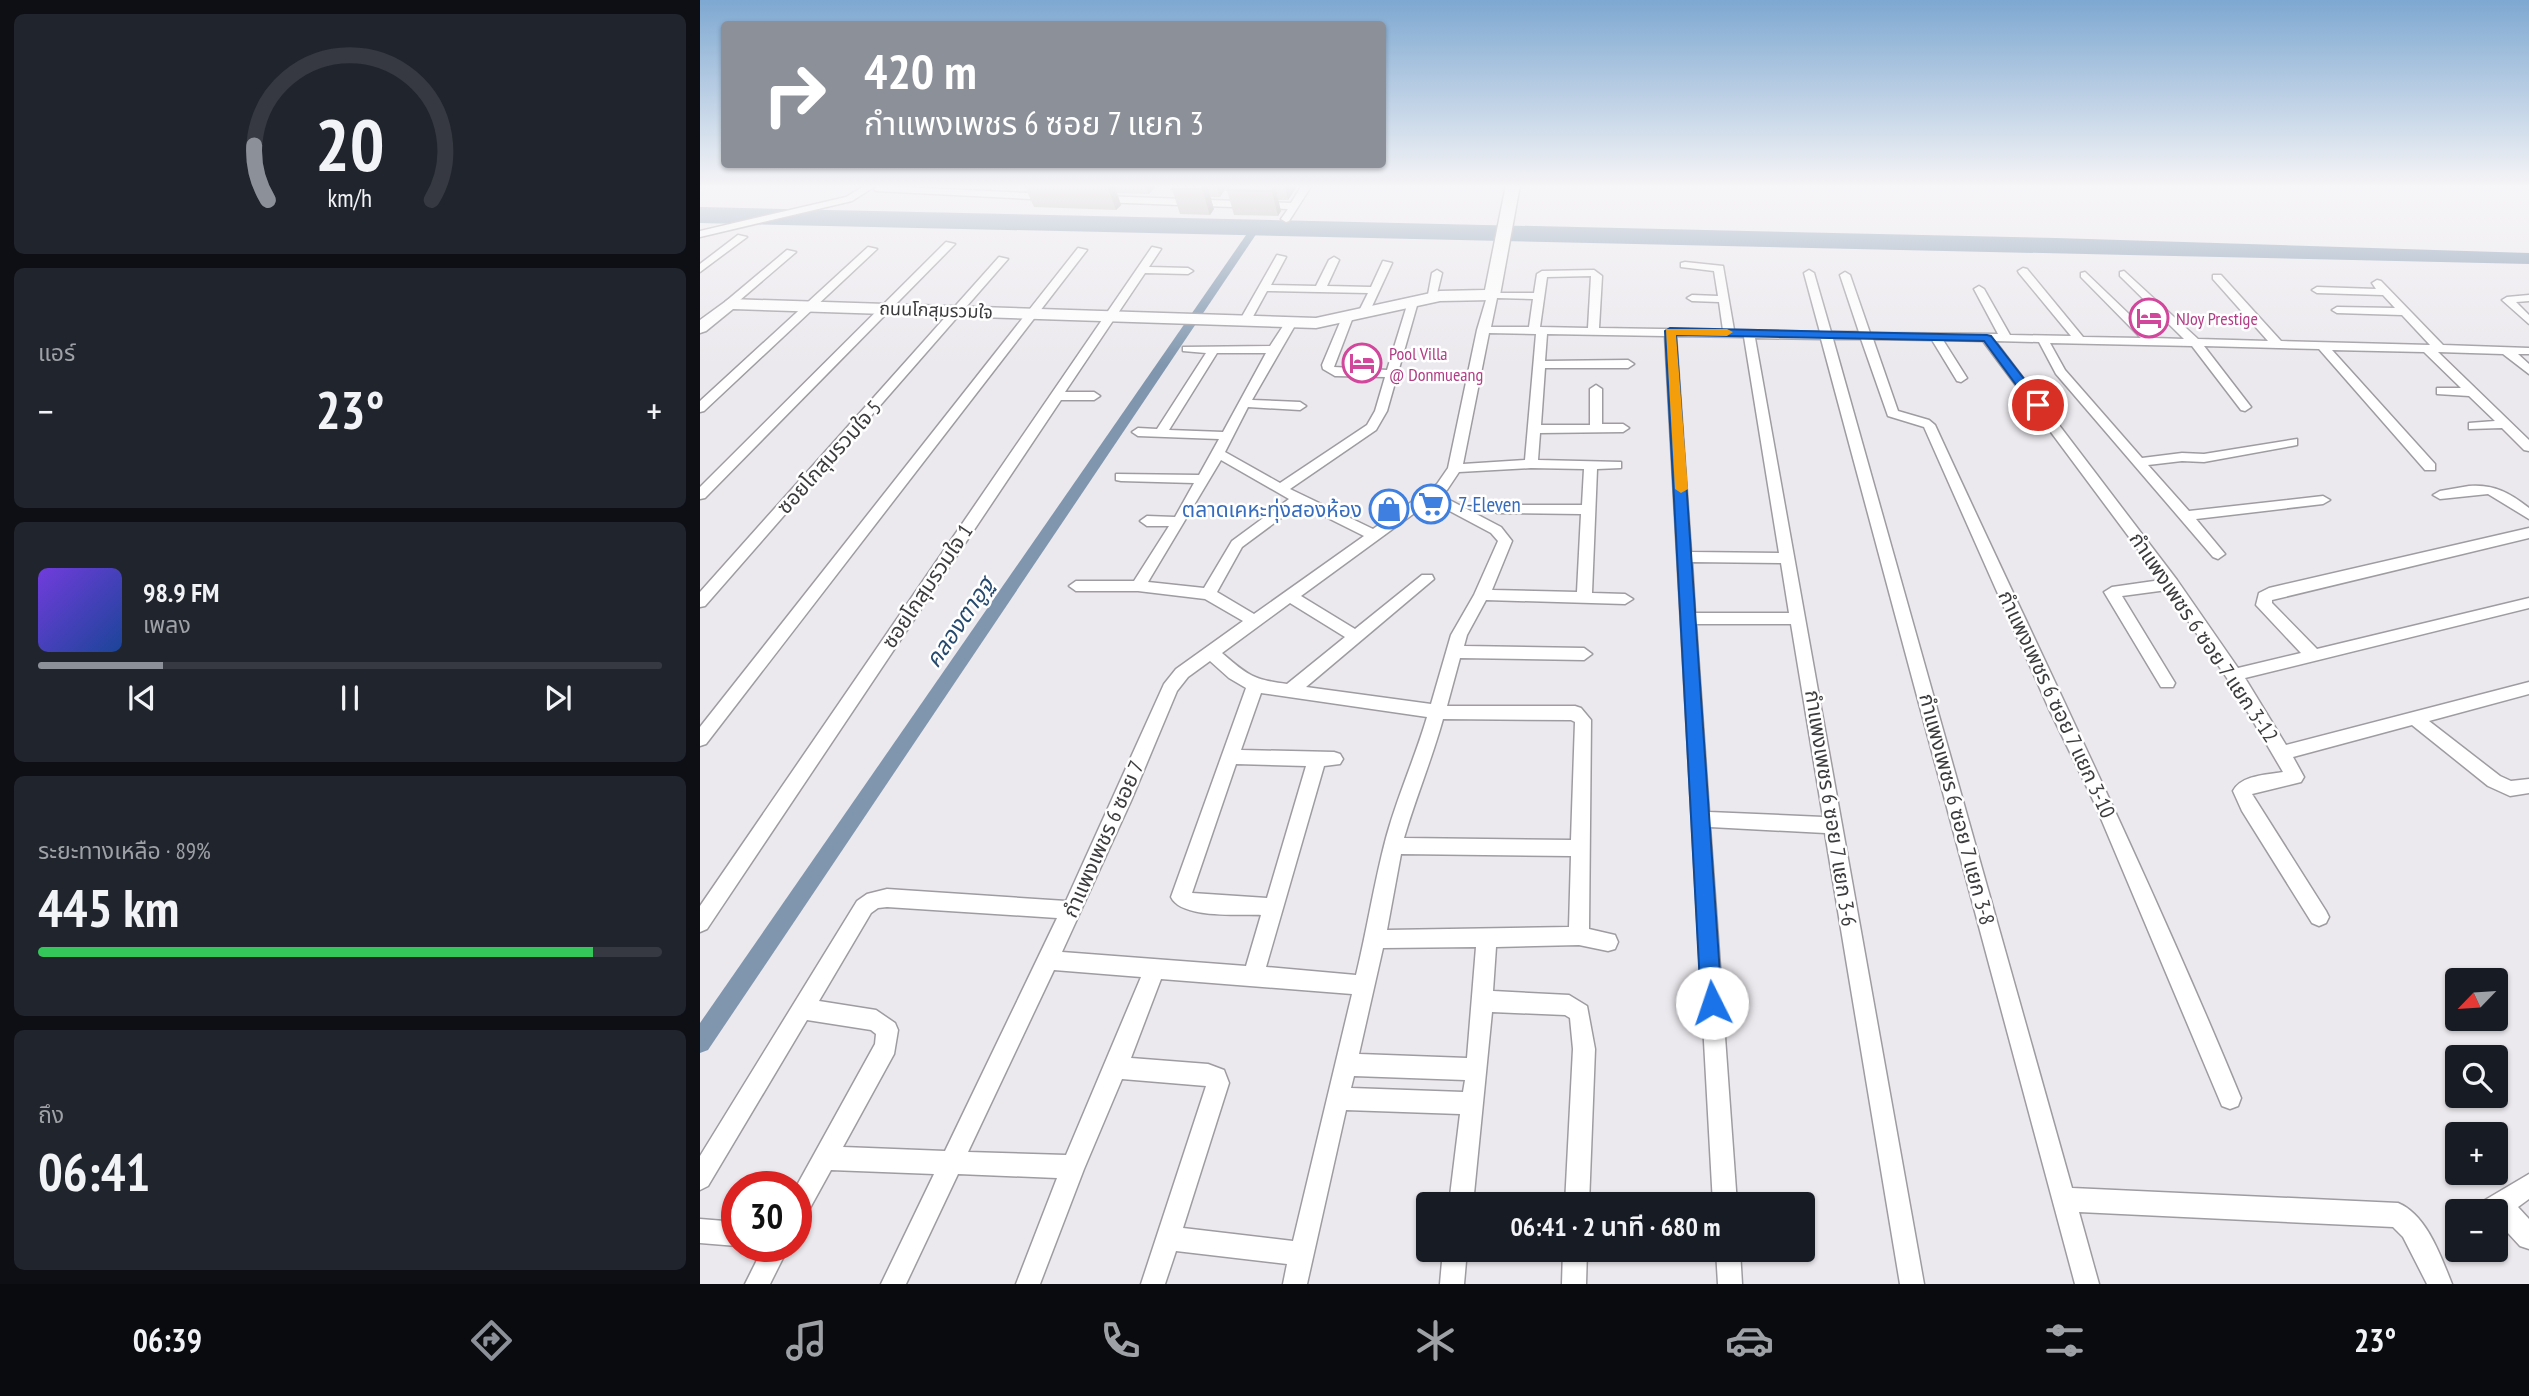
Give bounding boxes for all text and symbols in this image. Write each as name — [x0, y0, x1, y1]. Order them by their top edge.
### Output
text: 420 m — [864, 39, 977, 103]
icon: right — [749, 49, 840, 140]
text: 20 — [315, 96, 385, 190]
text: กำแพงเพชร 6 ซอย 7 แยก 3 — [864, 102, 1204, 144]
text: km/h — [328, 182, 372, 214]
street label: ถนนโกสุมรวมใจ — [879, 297, 993, 323]
hotel icon: NJoy Prestige — [2128, 297, 2170, 339]
place label: NJoy Prestige — [2176, 307, 2258, 330]
text: แอร์ — [38, 338, 75, 367]
hotel icon: Pool Villa @ Donmueang — [1341, 342, 1383, 384]
place label: Pool Villa @ Donmueang — [1389, 342, 1483, 386]
pin — [2008, 375, 2068, 435]
text: 23° — [316, 376, 384, 443]
text: − — [38, 386, 54, 435]
text: + — [646, 386, 662, 435]
icon: arrive — [2019, 386, 2057, 424]
street label: ซอยโกสุมรวมใจ 5 — [771, 394, 887, 520]
supermarket icon: 7-Eleven — [1410, 483, 1452, 525]
shop icon: ตลาดเคหะทุ่งสองห้อง — [1368, 488, 1410, 530]
place label: 7-Eleven — [1458, 491, 1521, 518]
place label: ตลาดเคหะทุ่งสองห้อง — [1182, 496, 1362, 523]
street label: ซอยโกสุมรวมใจ 1 — [875, 519, 979, 653]
street label: กำแพงเพชร 6 ซอย 7 แยก 3-12 — [2123, 527, 2285, 747]
water label: คลองตาอูฐ — [918, 569, 1002, 673]
text: 98.9 FM — [143, 576, 219, 609]
street label: กำแพงเพชร 6 ซอย 7 แยก 3-10 — [1992, 586, 2122, 822]
text: เพลง — [143, 610, 191, 639]
icon: previous — [123, 679, 161, 717]
icon: pause — [331, 679, 369, 717]
icon: next — [539, 679, 577, 717]
street label: กำแพงเพชร 6 ซอย 7 แยก 3-6 — [1799, 688, 1863, 928]
street label: กำแพงเพชร 6 ซอย 7 แยก 3-8 — [1913, 690, 2001, 928]
street label: กำแพงเพชร 6 ซอย 7 — [1056, 756, 1150, 922]
text: ระยะทางเหลือ · 89% — [38, 836, 211, 865]
text: 445 km — [38, 874, 179, 941]
position arrow — [1675, 966, 1749, 1040]
north arrow — [2445, 968, 2508, 1031]
map controls — [2445, 968, 2508, 1262]
button: search — [2445, 1045, 2508, 1108]
text: ถึง — [38, 1100, 64, 1129]
button: + — [2445, 1122, 2508, 1185]
text: 06:41 — [38, 1138, 150, 1205]
speed limit sign: 30 — [721, 1171, 812, 1262]
button: − — [2445, 1199, 2508, 1262]
text: 06:41 · 2 นาที · 680 m — [1510, 1210, 1721, 1243]
icon: directions — [467, 1316, 516, 1365]
icon: music — [782, 1316, 831, 1365]
icon: phone — [1096, 1316, 1145, 1365]
icon: climate — [1411, 1316, 1460, 1365]
icon: car — [1725, 1316, 1774, 1365]
icon: filters — [2040, 1316, 2089, 1365]
text: 06:39 — [133, 1319, 202, 1361]
text: 23° — [2354, 1319, 2396, 1361]

